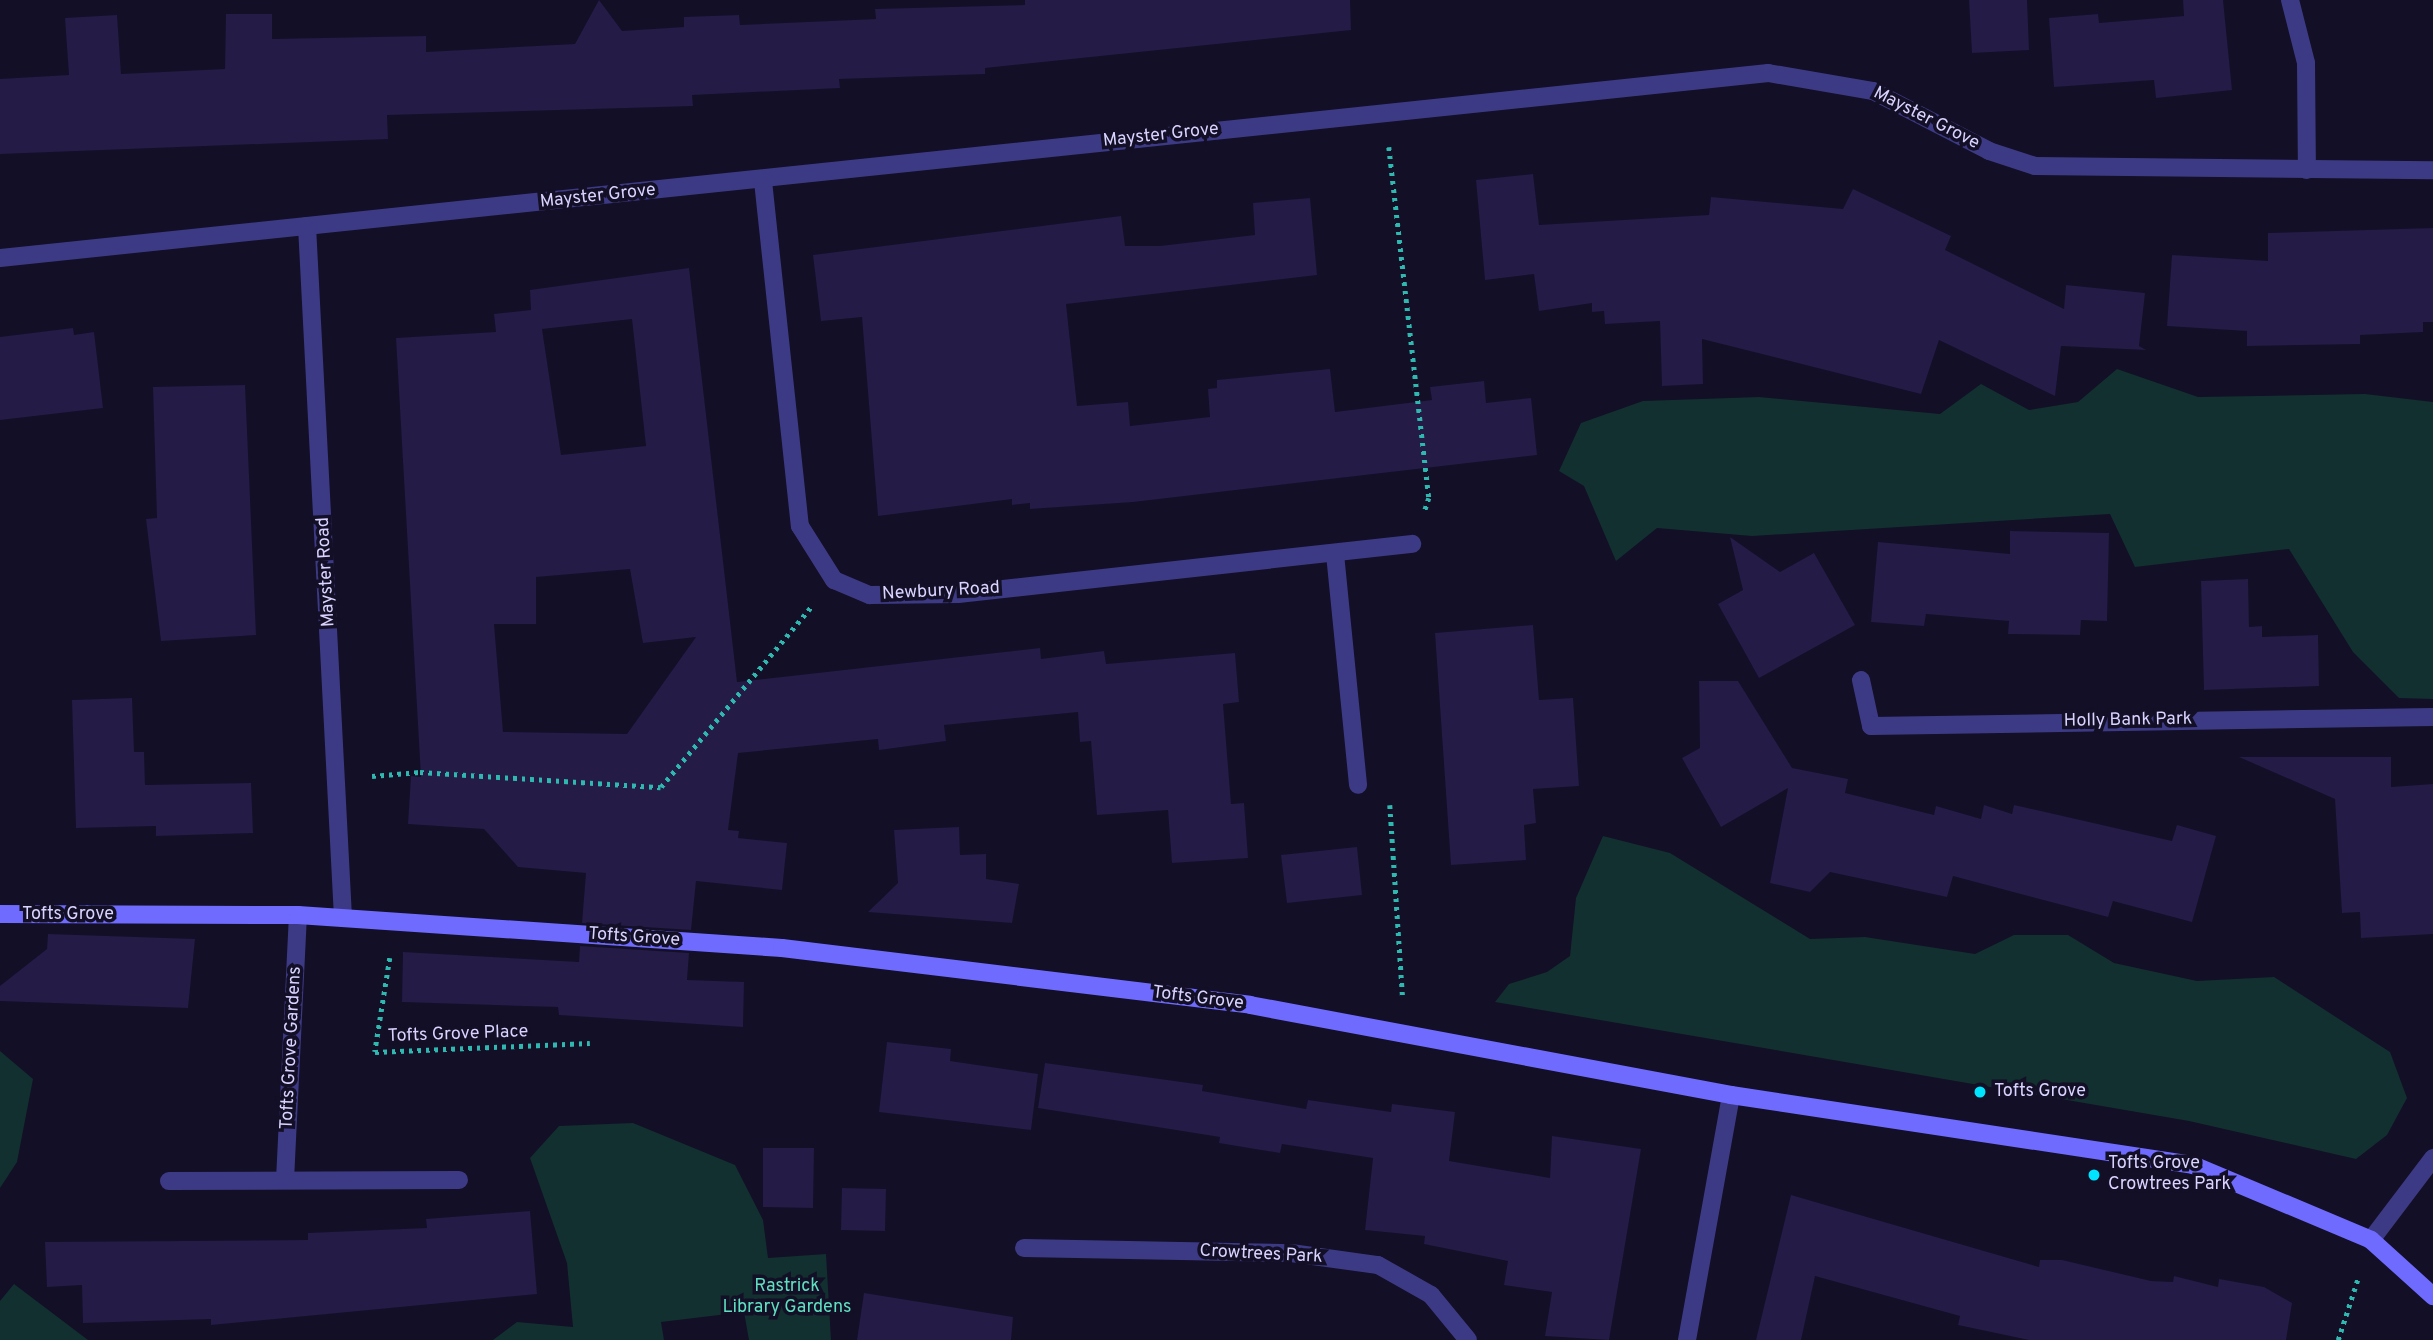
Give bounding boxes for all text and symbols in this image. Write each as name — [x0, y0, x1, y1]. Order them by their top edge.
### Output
street label: Mayster Grove — [1869, 83, 1983, 155]
street label: Mayster Grove — [1102, 119, 1220, 153]
street label: Mayster Grove — [539, 180, 657, 214]
street label: Mayster Road — [313, 516, 341, 628]
street label: Newbury Road — [881, 578, 1001, 606]
street label: Holly Bank Park — [2064, 709, 2192, 733]
street label: Tofts Grove — [22, 904, 114, 926]
street label: Tofts Grove — [587, 924, 681, 952]
street label: Tofts Grove Gardens — [277, 966, 307, 1130]
street label: Tofts Grove — [1151, 983, 1245, 1015]
street label: Tofts Grove Place — [387, 1022, 529, 1048]
place label: Tofts Grove — [1994, 1081, 2086, 1103]
marker: Tofts Grove — [1972, 1084, 1988, 1100]
place label: Tofts Grove Crowtrees Park — [2108, 1154, 2231, 1196]
marker: Tofts Grove Crowtrees Park — [2086, 1167, 2102, 1183]
street label: Crowtrees Park — [1199, 1241, 1323, 1269]
park label: Rastrick Library Gardens — [722, 1277, 852, 1320]

